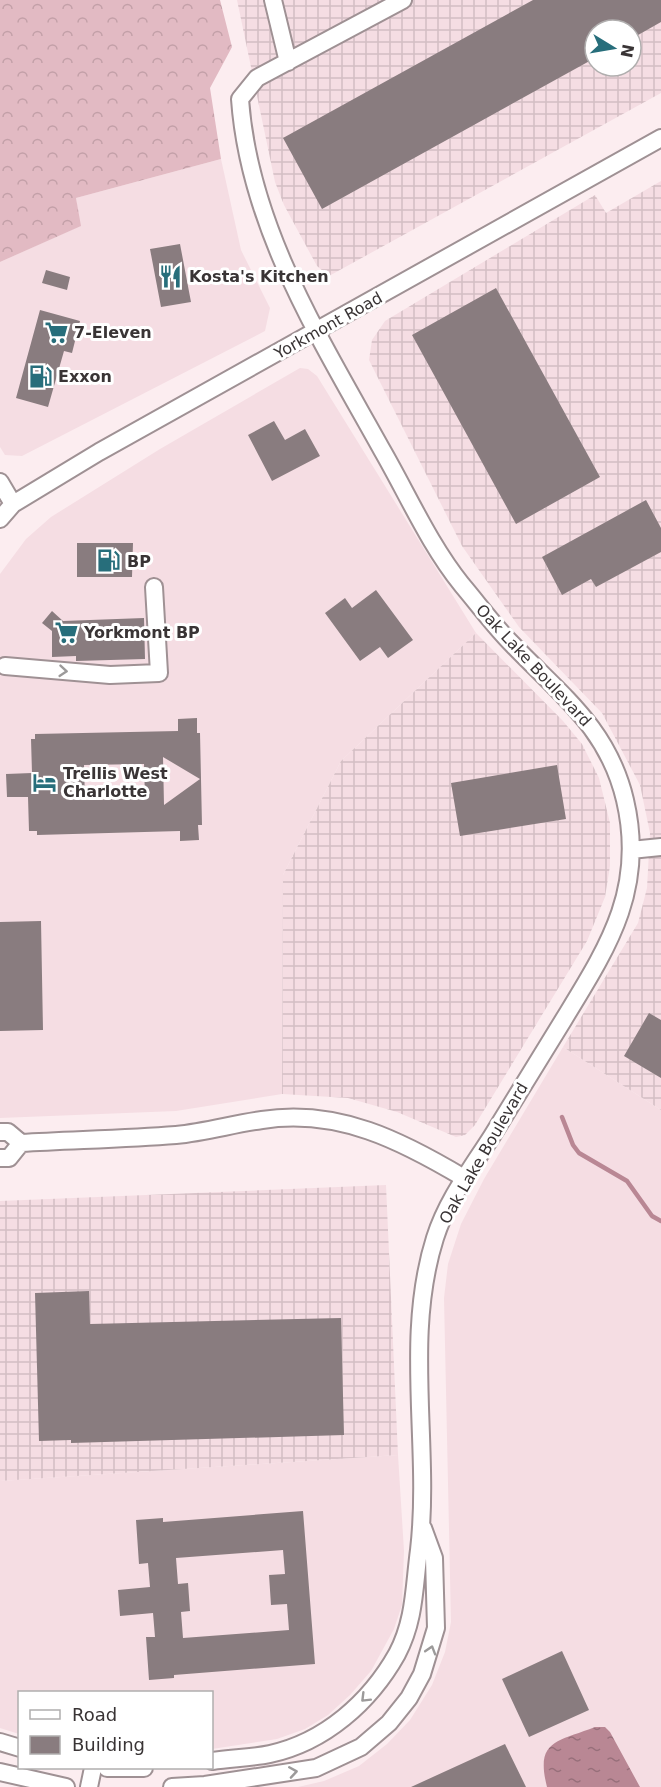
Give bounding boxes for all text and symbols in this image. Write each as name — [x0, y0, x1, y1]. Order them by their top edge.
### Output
north arrow — [583, 18, 643, 78]
text: N — [617, 42, 638, 59]
restaurant icon: Kosta's Kitchen — [158, 263, 184, 289]
place label: Kosta's Kitchen — [189, 267, 329, 286]
street label: Yorkmont Road — [270, 288, 385, 363]
supermarket icon: 7-Eleven — [43, 319, 69, 345]
place label: 7-Eleven — [74, 323, 152, 342]
fuel station icon: Exxon — [27, 363, 53, 389]
place label: Exxon — [58, 367, 112, 386]
fuel station icon: BP — [96, 548, 122, 574]
place label: BP — [127, 552, 151, 571]
street label: Oak Lake Boulevard — [472, 600, 595, 730]
supermarket icon: Yorkmont BP — [53, 619, 79, 645]
place label: Yorkmont BP — [83, 623, 200, 642]
one-way arrow — [58, 664, 68, 677]
place label: Trellis West Charlotte — [63, 764, 168, 801]
hotel icon: Trellis West Charlotte — [32, 769, 58, 795]
street label: Oak Lake Boulevard — [435, 1079, 532, 1227]
one-way arrow — [424, 1645, 436, 1656]
legend — [18, 1691, 213, 1769]
one-way arrow — [362, 1691, 372, 1702]
text: Road — [72, 1704, 117, 1725]
text: Building — [72, 1734, 145, 1755]
one-way arrow — [288, 1766, 297, 1778]

